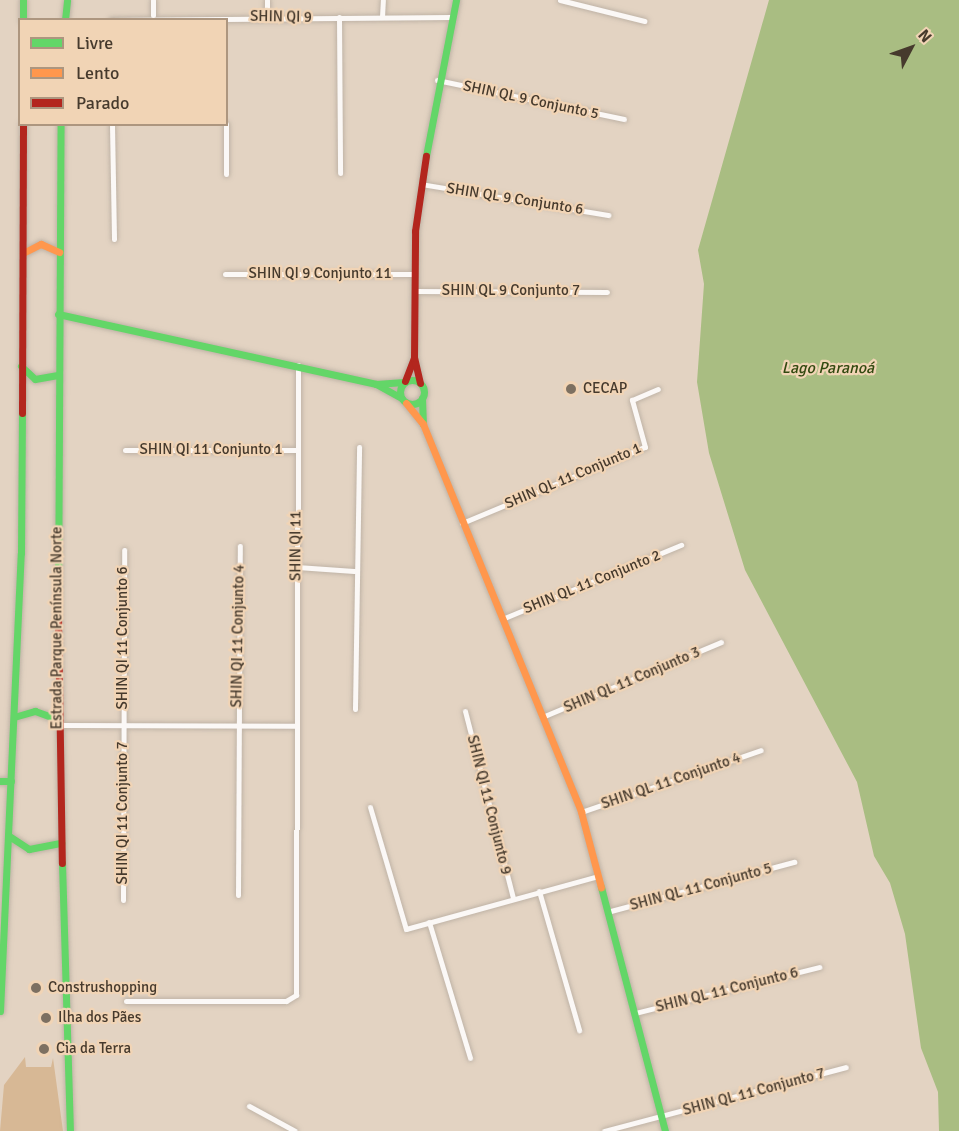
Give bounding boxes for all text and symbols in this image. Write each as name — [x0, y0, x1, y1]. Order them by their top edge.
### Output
street label: SHIN QI 9 — [250, 7, 312, 27]
legend — [18, 18, 228, 126]
north arrow — [881, 18, 941, 78]
text: N — [913, 25, 936, 47]
text: Livre — [76, 32, 113, 54]
text: Lento — [76, 62, 119, 84]
street label: SHIN QL 9 Conjunto 5 — [461, 77, 601, 123]
text: Parado — [76, 92, 129, 114]
street label: SHIN QL 9 Conjunto 6 — [445, 179, 585, 219]
street label: SHIN QI 9 Conjunto 11 — [248, 265, 392, 283]
street label: SHIN QL 9 Conjunto 7 — [442, 282, 580, 300]
water label: Lago Paranoá — [782, 358, 874, 378]
place label: CECAP — [583, 380, 627, 398]
marker: CECAP — [564, 382, 578, 396]
street label: SHIN QL 11 Conjunto 1 — [502, 439, 644, 513]
street label: SHIN QI 11 Conjunto 1 — [139, 441, 283, 459]
street label: SHIN QI 11 — [287, 511, 305, 581]
street label: Estrada Parque Península Norte — [48, 527, 66, 729]
street label: SHIN QL 11 Conjunto 2 — [521, 546, 663, 618]
street label: SHIN QI 11 Conjunto 4 — [228, 564, 248, 708]
street label: SHIN QI 11 Conjunto 6 — [114, 566, 132, 710]
street label: SHIN QL 11 Conjunto 3 — [561, 643, 703, 717]
street label: SHIN QI 11 Conjunto 9 — [463, 733, 515, 877]
street label: SHIN QI 11 Conjunto 7 — [114, 741, 132, 885]
street label: SHIN QL 11 Conjunto 4 — [599, 749, 743, 813]
street label: SHIN QL 11 Conjunto 5 — [628, 859, 774, 915]
street label: SHIN QL 11 Conjunto 6 — [654, 964, 800, 1016]
place label: Construshopping — [48, 979, 157, 997]
marker: Construshopping — [29, 981, 43, 995]
place label: Ilha dos Pães — [58, 1009, 141, 1027]
marker: Ilha dos Pães — [39, 1011, 53, 1025]
place label: Cia da Terra — [56, 1040, 131, 1058]
marker: Cia da Terra — [37, 1042, 51, 1056]
street label: SHIN QL 11 Conjunto 7 — [681, 1064, 827, 1120]

